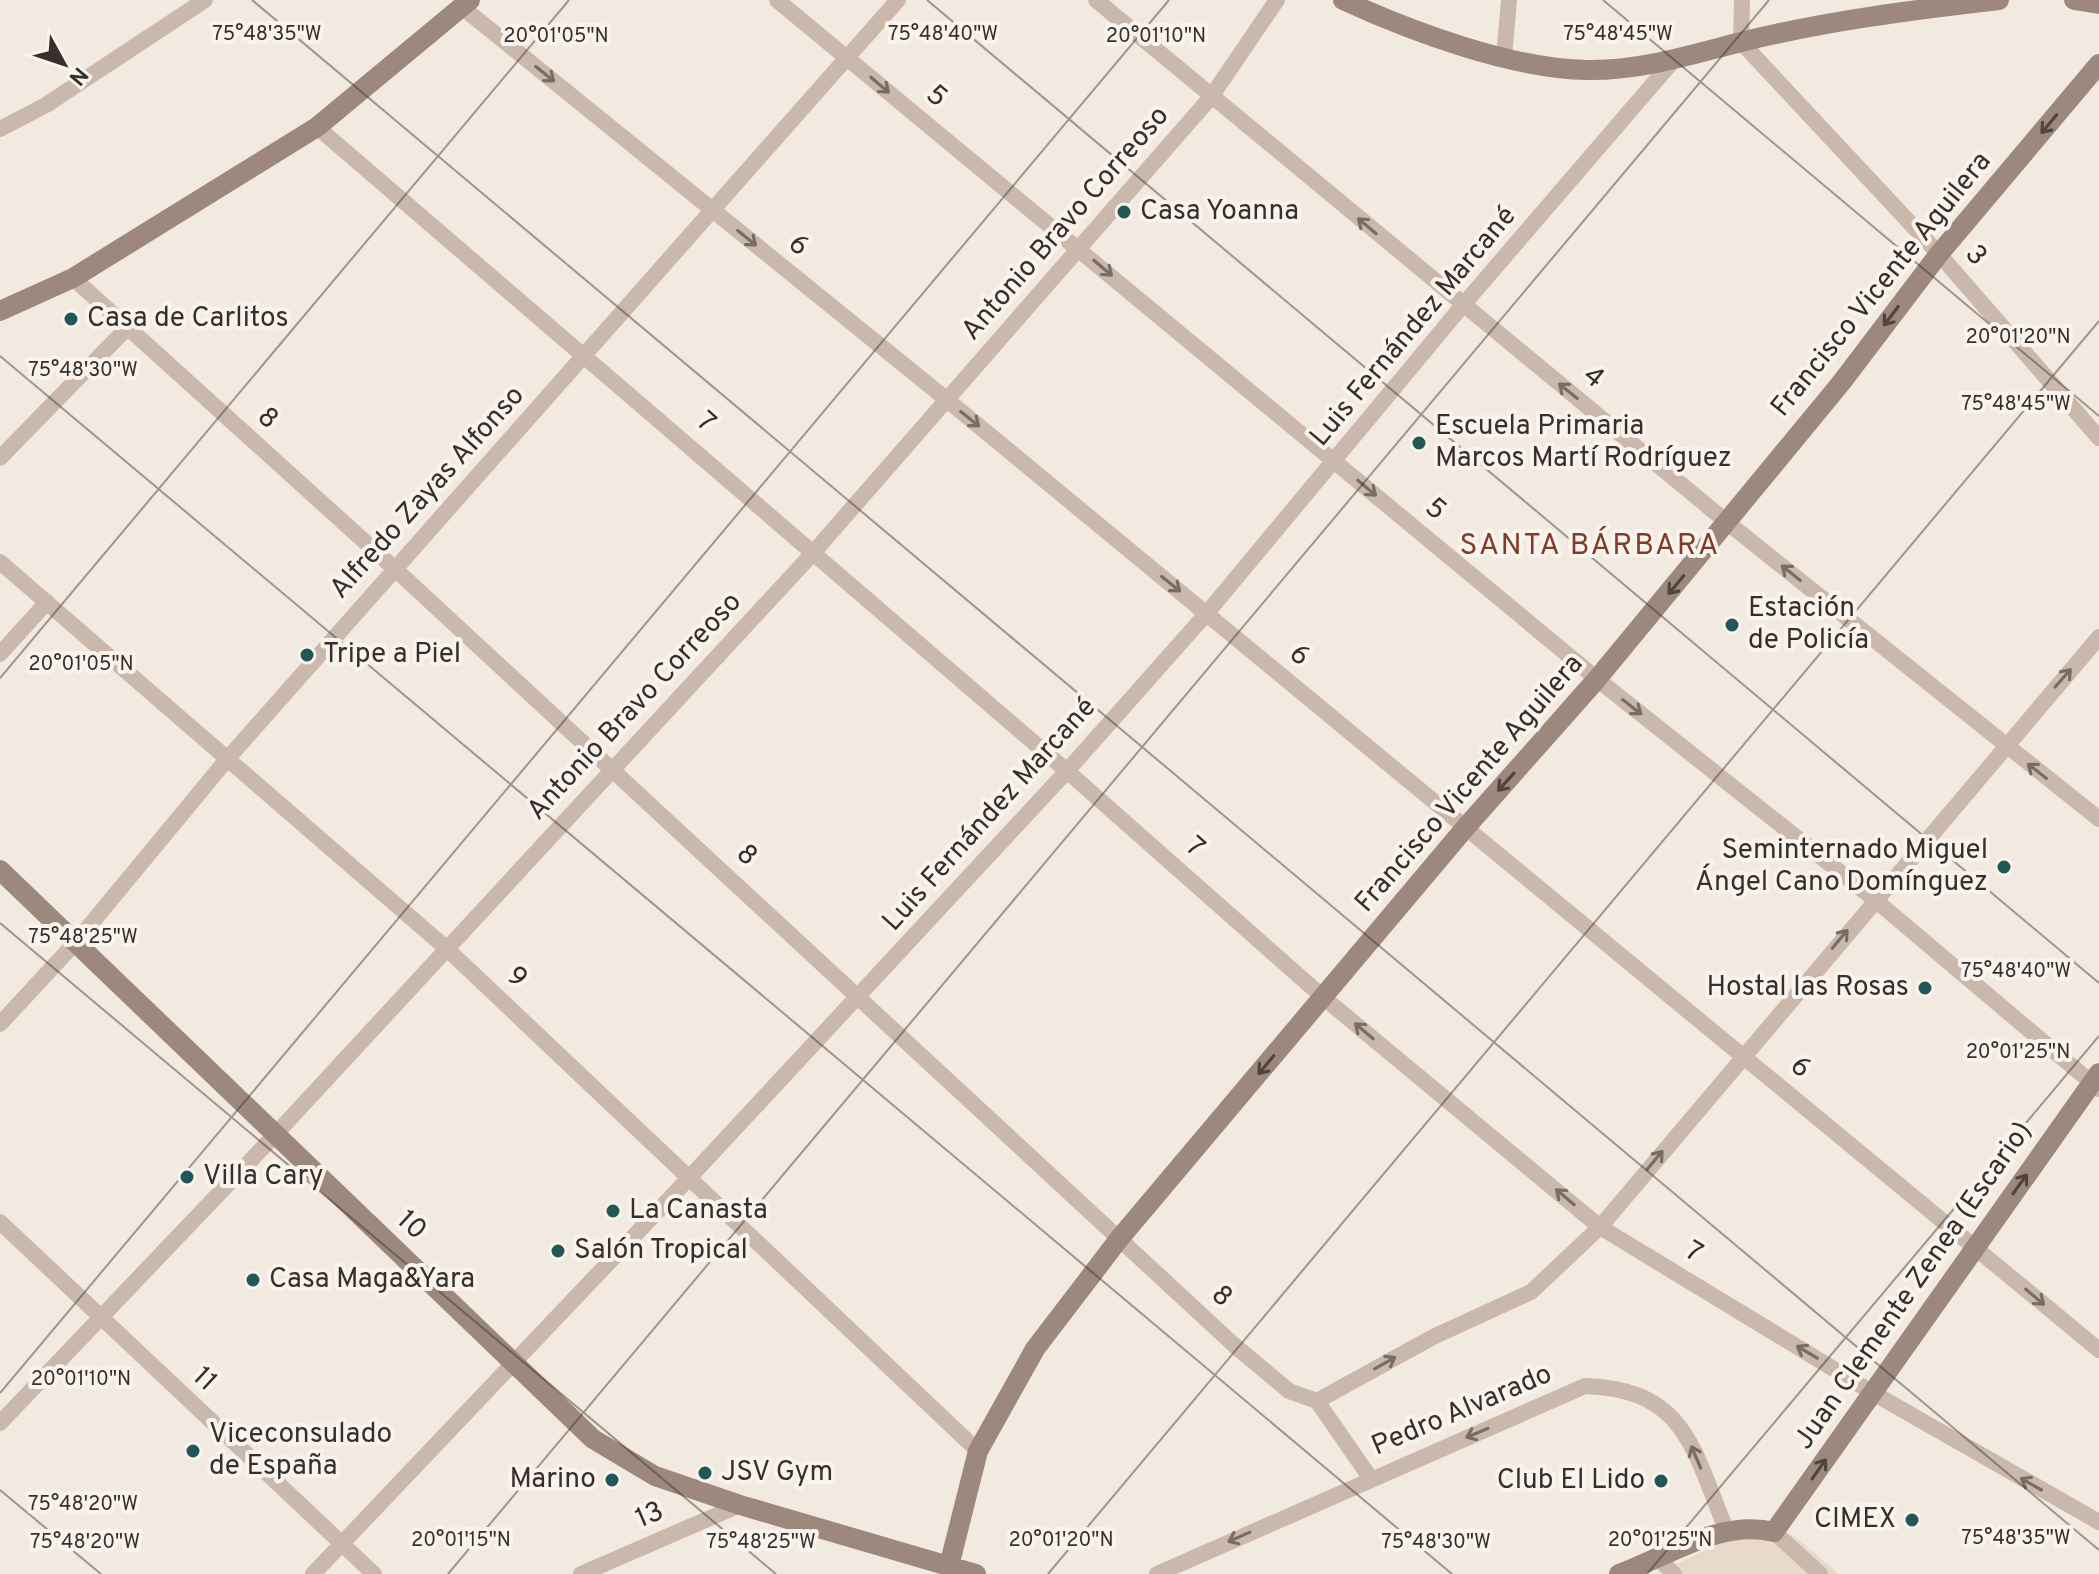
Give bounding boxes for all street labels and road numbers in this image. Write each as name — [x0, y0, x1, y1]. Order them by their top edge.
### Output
street label: 5 — [918, 78, 954, 116]
street label: Antonio Bravo Correoso — [954, 99, 1178, 349]
street label: Francisco Vicente Aguilera — [1764, 145, 2000, 425]
street label: Luis Fernández Marcané — [1303, 199, 1525, 455]
street label: 6 — [780, 227, 816, 265]
street label: 3 — [1956, 238, 1994, 274]
street label: 4 — [1575, 359, 1611, 397]
street label: Alfredo Zayas Alfonso — [323, 379, 533, 607]
street label: 8 — [249, 400, 285, 438]
street label: 7 — [688, 405, 722, 441]
street label: 5 — [1417, 491, 1453, 529]
street label: Antonio Bravo Correoso — [520, 585, 750, 829]
street label: 6 — [1281, 637, 1317, 675]
street label: Francisco Vicente Aguilera — [1348, 647, 1592, 921]
street label: Luis Fernández Marcané — [875, 690, 1105, 940]
street label: 7 — [1177, 830, 1211, 866]
street label: 8 — [727, 837, 765, 875]
street label: 9 — [498, 959, 534, 997]
street label: 6 — [1782, 1049, 1818, 1087]
street label: Juan Clemente Zenea (Escario) — [1787, 1115, 2041, 1457]
street label: 10 — [388, 1203, 434, 1249]
street label: 7 — [1677, 1234, 1709, 1272]
street label: 8 — [1202, 1278, 1240, 1316]
street label: Pedro Alvarado — [1366, 1357, 1558, 1465]
street label: 11 — [184, 1360, 224, 1400]
street label: 13 — [630, 1494, 670, 1538]

